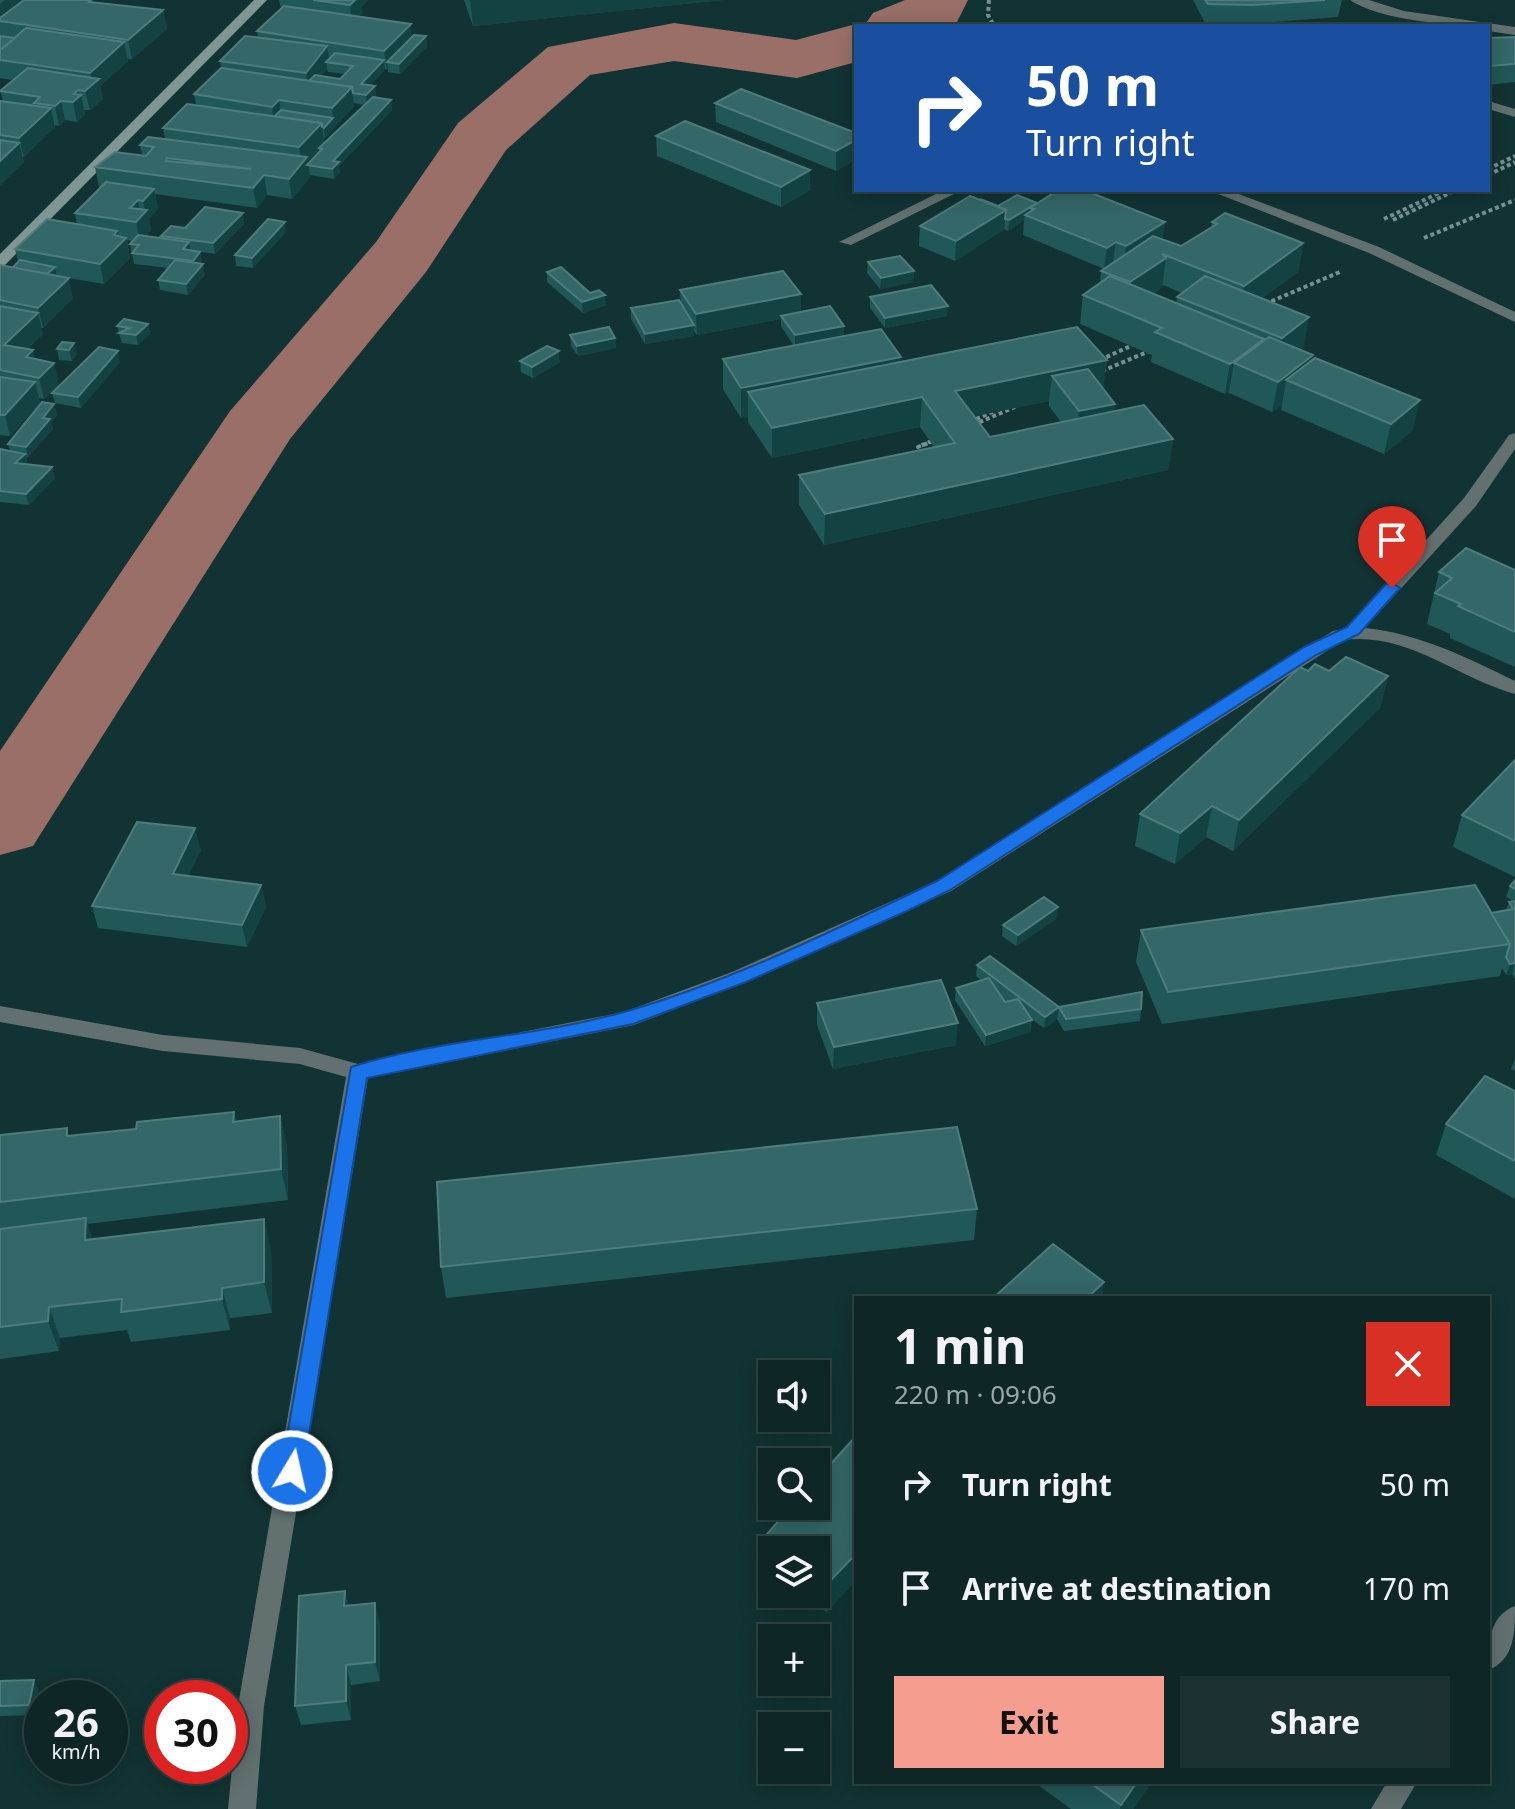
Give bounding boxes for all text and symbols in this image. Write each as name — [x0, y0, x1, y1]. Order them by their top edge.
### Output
text: 50 m — [1026, 46, 1159, 122]
icon: right — [894, 56, 998, 160]
text: Turn right — [1026, 118, 1194, 167]
pin — [1358, 506, 1426, 588]
icon: arrive — [1370, 518, 1414, 562]
text: 1 min — [894, 1313, 1026, 1378]
button: close — [1366, 1322, 1450, 1406]
map controls — [758, 1360, 830, 1784]
button: sound — [758, 1360, 830, 1432]
text: 220 m · 09:06 — [894, 1376, 1057, 1412]
position arrow — [250, 1429, 334, 1513]
button: search — [758, 1448, 830, 1520]
icon: right — [894, 1462, 938, 1506]
text: Turn right — [962, 1464, 1112, 1505]
text: 50 m — [1380, 1464, 1450, 1505]
button: layers — [758, 1536, 830, 1608]
icon: arrive — [894, 1566, 938, 1610]
text: Arrive at destination — [962, 1568, 1272, 1609]
text: 170 m — [1363, 1568, 1450, 1609]
button: + — [758, 1624, 830, 1696]
button: Exit — [894, 1676, 1164, 1768]
button: Share — [1180, 1676, 1450, 1768]
speed limit sign: 30 — [144, 1680, 248, 1784]
text: 26 — [53, 1694, 99, 1749]
button: − — [758, 1712, 830, 1784]
text: km/h — [51, 1738, 101, 1765]

